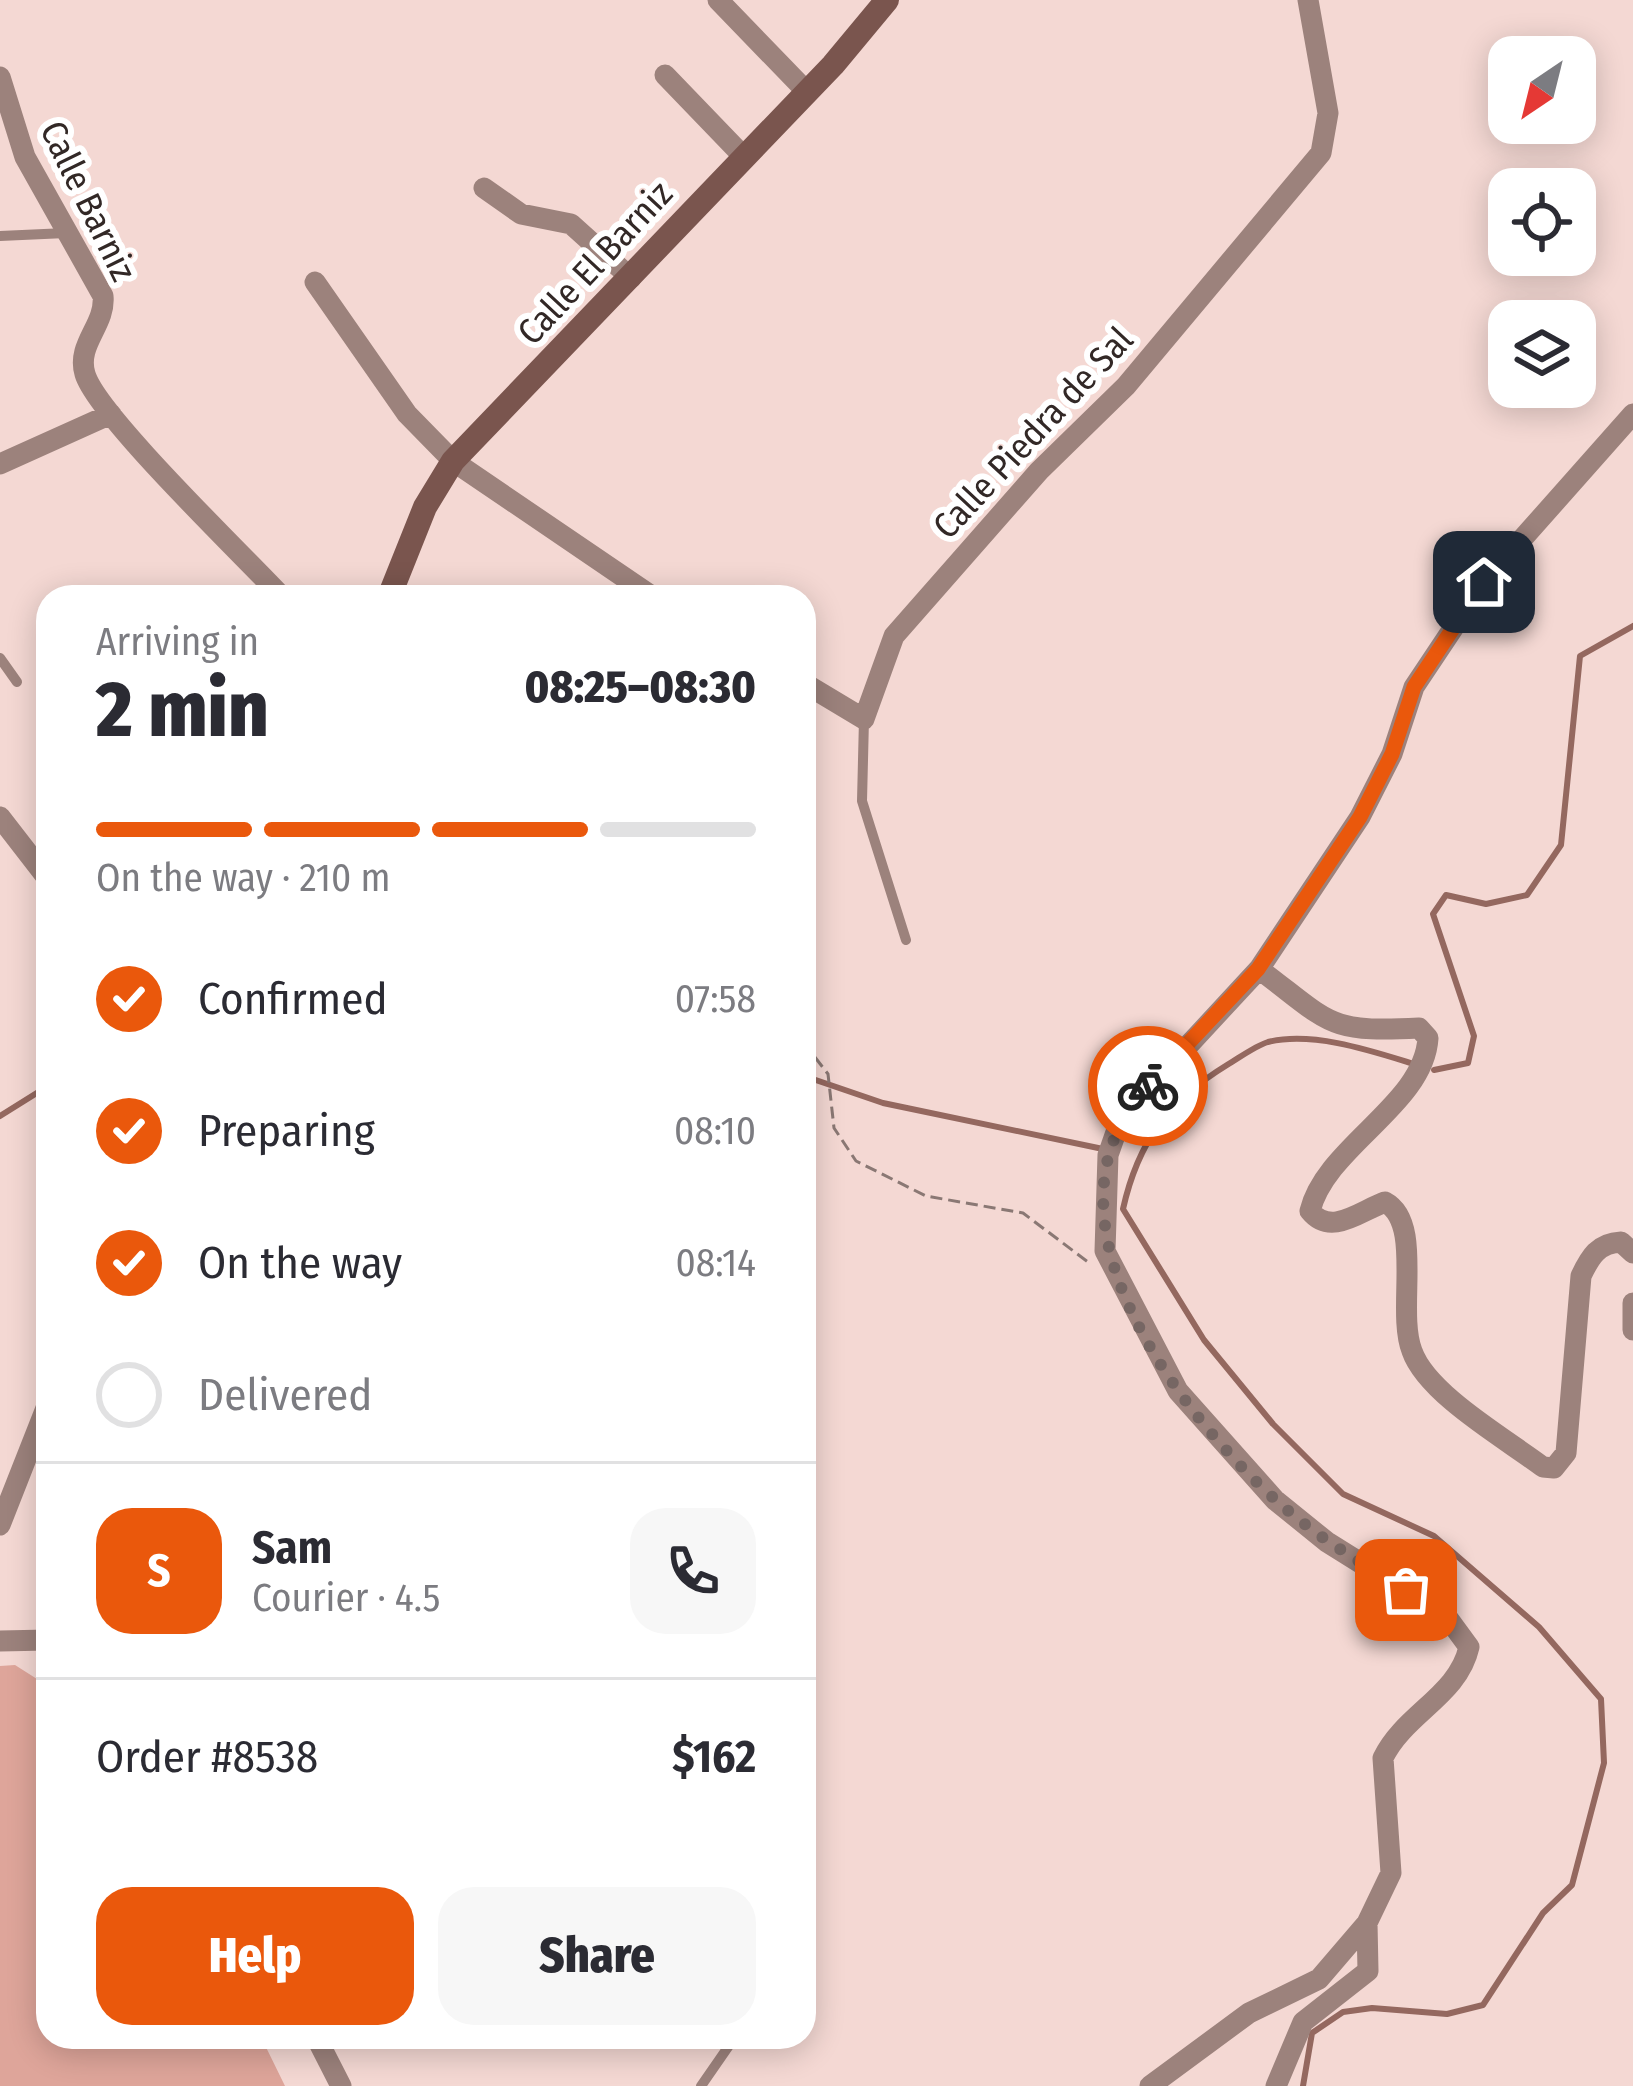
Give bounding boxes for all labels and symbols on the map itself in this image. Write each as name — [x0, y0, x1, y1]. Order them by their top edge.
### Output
north arrow — [1488, 36, 1596, 144]
street label: Calle Barniz — [30, 114, 146, 288]
street label: Calle El Barniz — [508, 172, 682, 354]
street label: Calle Piedra de Sal — [924, 318, 1142, 548]
pin — [1433, 531, 1535, 633]
courier — [1088, 1026, 1208, 1146]
pin — [1355, 1539, 1457, 1641]

